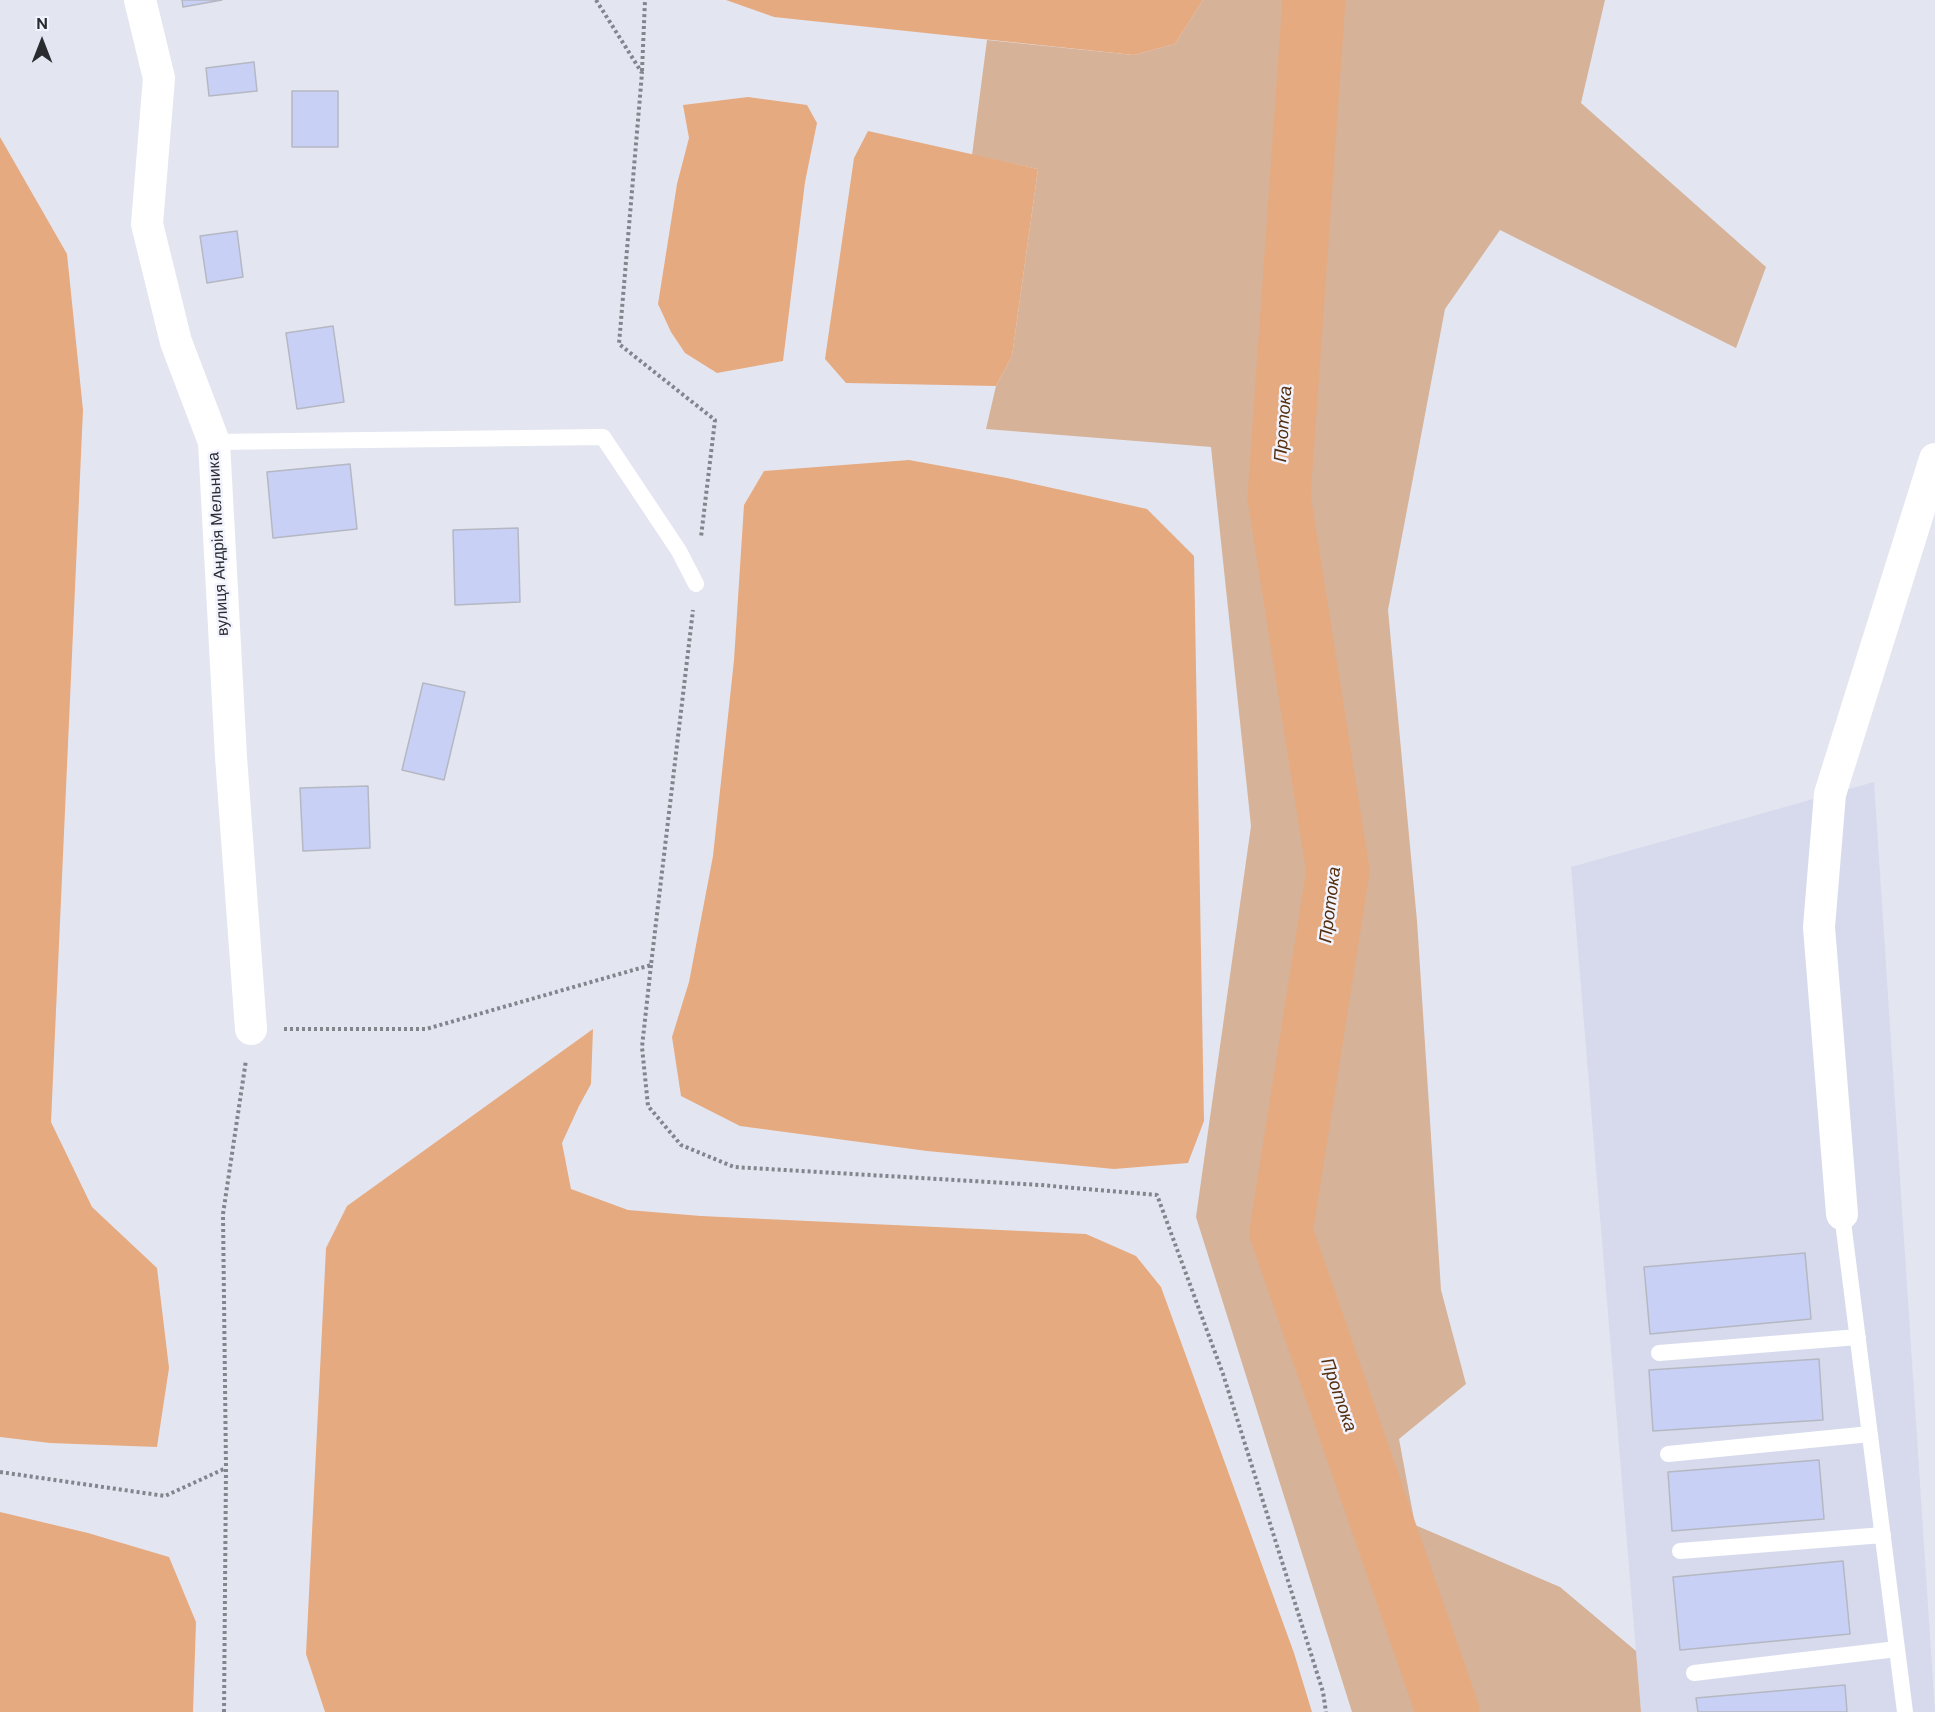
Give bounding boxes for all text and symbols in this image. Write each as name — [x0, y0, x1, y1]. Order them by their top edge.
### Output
north arrow — [12, 12, 72, 72]
text: N — [36, 13, 48, 34]
water label: Протока — [1271, 385, 1297, 463]
street label: вулиця Андрія Мельника — [205, 452, 233, 636]
water label: Протока — [1316, 866, 1346, 944]
water label: Протока — [1315, 1355, 1361, 1435]

